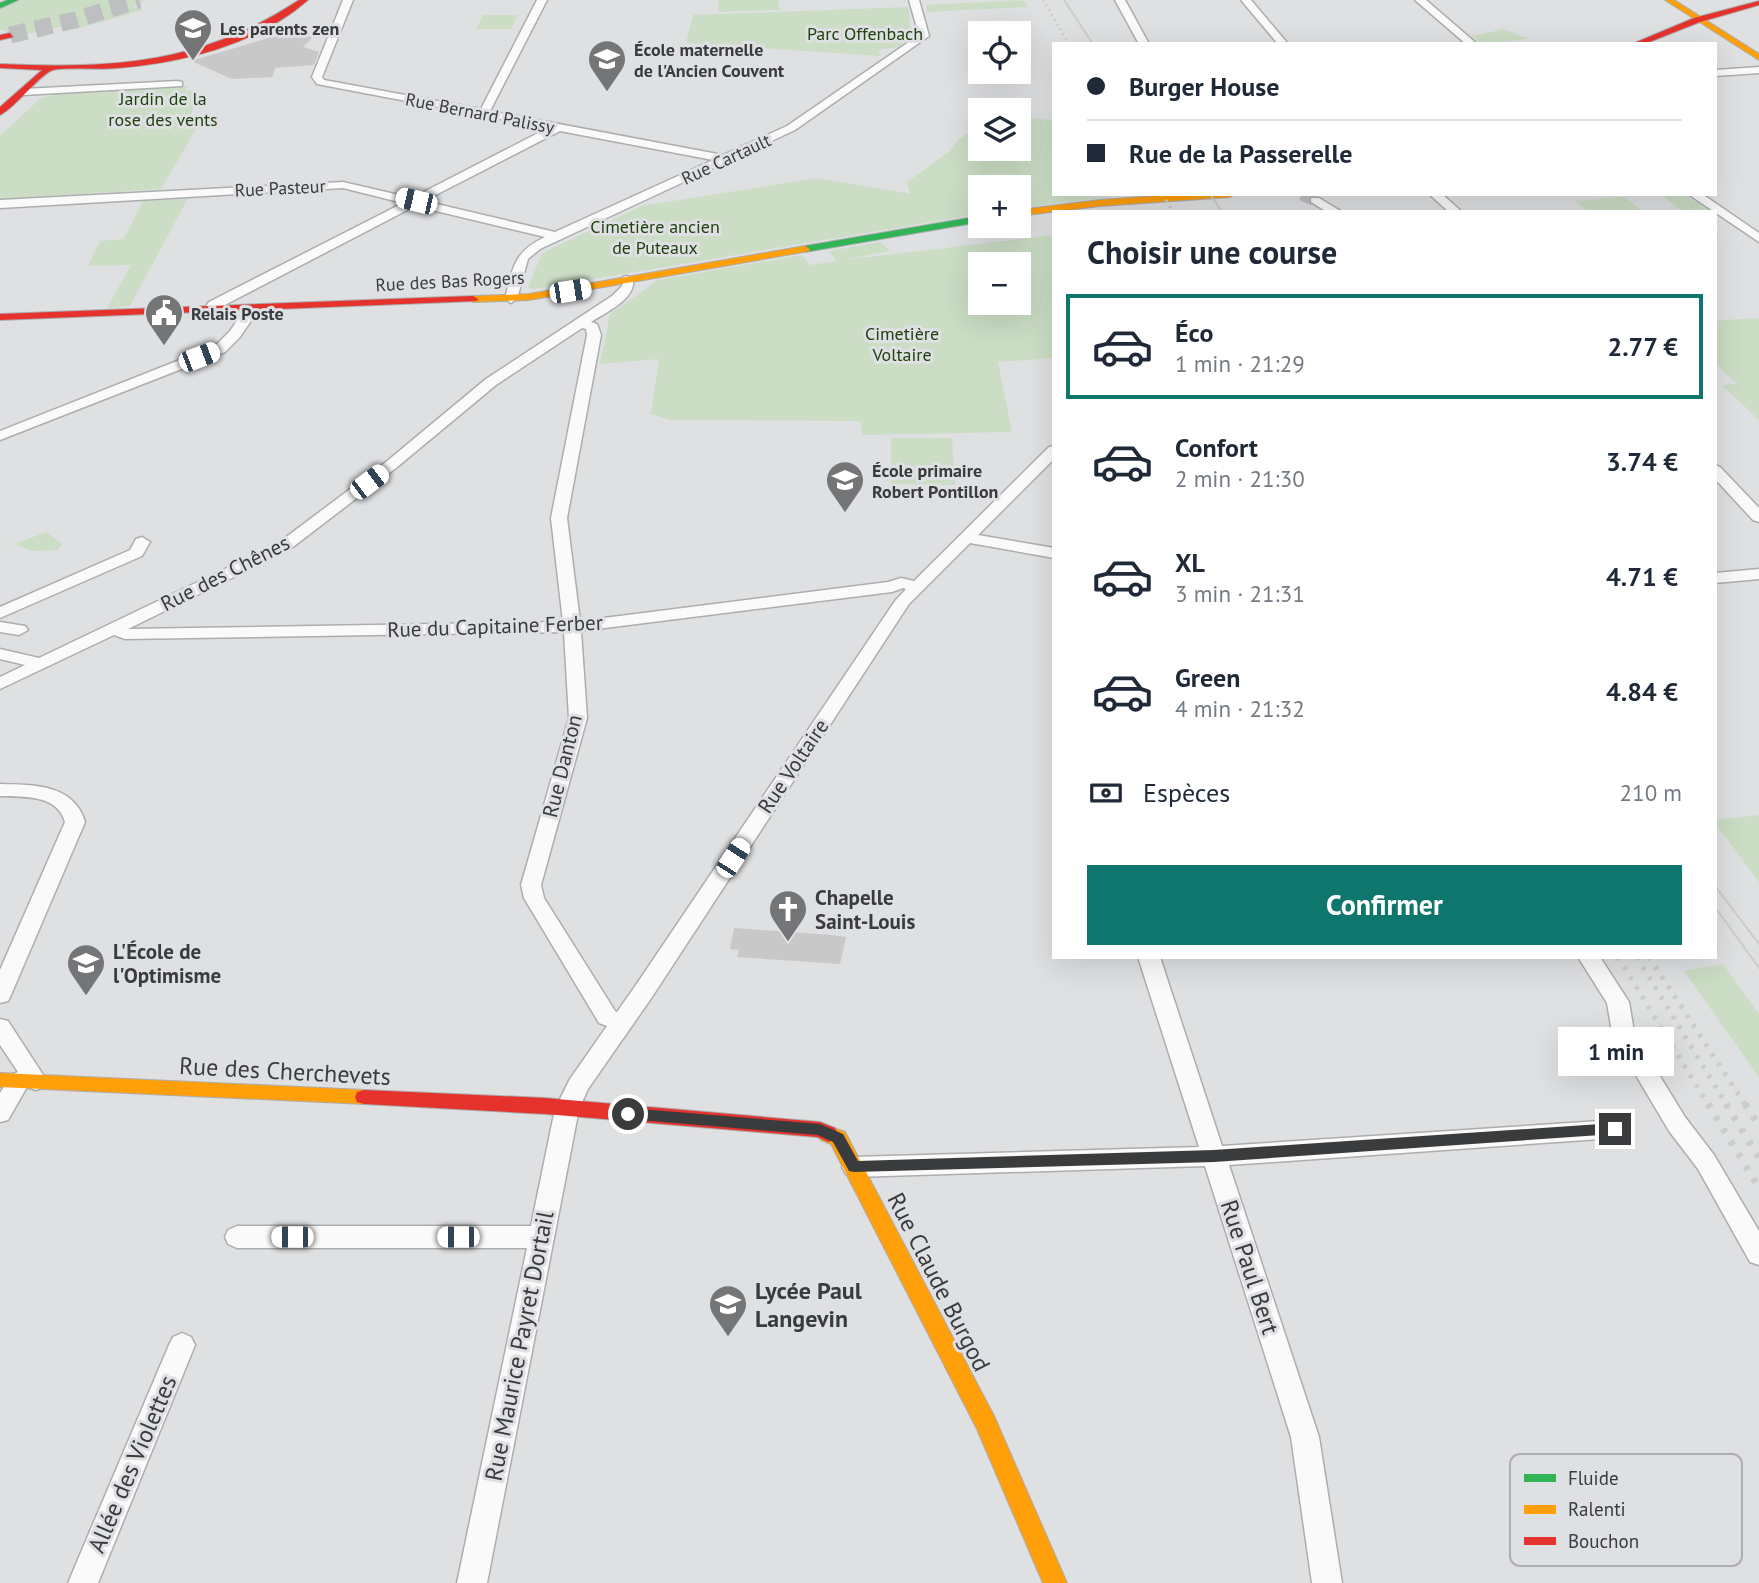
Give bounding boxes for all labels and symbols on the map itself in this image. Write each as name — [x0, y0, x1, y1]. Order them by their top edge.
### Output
school or university icon: Les parents zen — [172, 7, 214, 62]
place label: Les parents zen — [220, 17, 339, 40]
park label: Parc Offenbach — [807, 22, 923, 45]
school or university icon: École maternelle de l'Ancien Couvent — [586, 38, 628, 93]
place label: École maternelle de l'Ancien Couvent — [634, 38, 785, 82]
park label: Jardin de la rose des vents — [108, 87, 218, 131]
street label: Rue Bernard Palissy — [404, 87, 557, 139]
street label: Rue Cartault — [678, 128, 774, 190]
street label: Rue Pasteur — [234, 174, 326, 202]
car — [394, 186, 439, 216]
park label: Cimetière ancien de Puteaux — [590, 215, 720, 259]
street label: Rue des Bas Rogers — [375, 266, 525, 296]
car — [548, 277, 593, 305]
public building icon: Relais Poste — [143, 292, 185, 347]
place label: Relais Poste — [191, 302, 284, 325]
park label: Cimetière Voltaire — [865, 322, 939, 366]
car — [176, 340, 223, 374]
school or university icon: École primaire Robert Pontillon — [824, 459, 866, 514]
place label: École primaire Robert Pontillon — [872, 459, 998, 503]
car — [346, 461, 393, 503]
street label: Rue des Chênes — [156, 529, 294, 617]
street label: Rue du Capitaine Ferber — [387, 609, 603, 643]
street label: Rue Danton — [536, 712, 588, 820]
street label: Rue Voltaire — [752, 714, 834, 818]
car — [713, 835, 754, 881]
place label: Chapelle Saint-Louis — [815, 884, 915, 935]
church icon: Chapelle Saint-Louis — [767, 888, 809, 943]
place label: L'École de l'Optimisme — [113, 938, 221, 989]
school or university icon: L'École de l'Optimisme — [65, 942, 107, 997]
callout: 1 min — [1557, 1028, 1673, 1076]
street label: Rue des Cherchevets — [178, 1050, 392, 1092]
route start — [612, 1098, 644, 1130]
route end — [1599, 1113, 1631, 1145]
street label: Rue Claude Burgod — [881, 1187, 997, 1377]
street label: Rue Paul Bert — [1214, 1196, 1286, 1338]
street label: Rue Maurice Payret Dortail — [478, 1208, 560, 1484]
car — [272, 1227, 314, 1248]
car — [438, 1227, 480, 1248]
place label: Lycée Paul Langevin — [755, 1275, 863, 1334]
school or university icon: Lycée Paul Langevin — [707, 1283, 749, 1338]
street label: Allée des Violettes — [81, 1371, 183, 1557]
legend — [1510, 1454, 1742, 1566]
text: Fluide — [1568, 1466, 1619, 1490]
text: Ralenti — [1568, 1497, 1626, 1521]
text: Bouchon — [1568, 1529, 1639, 1553]

